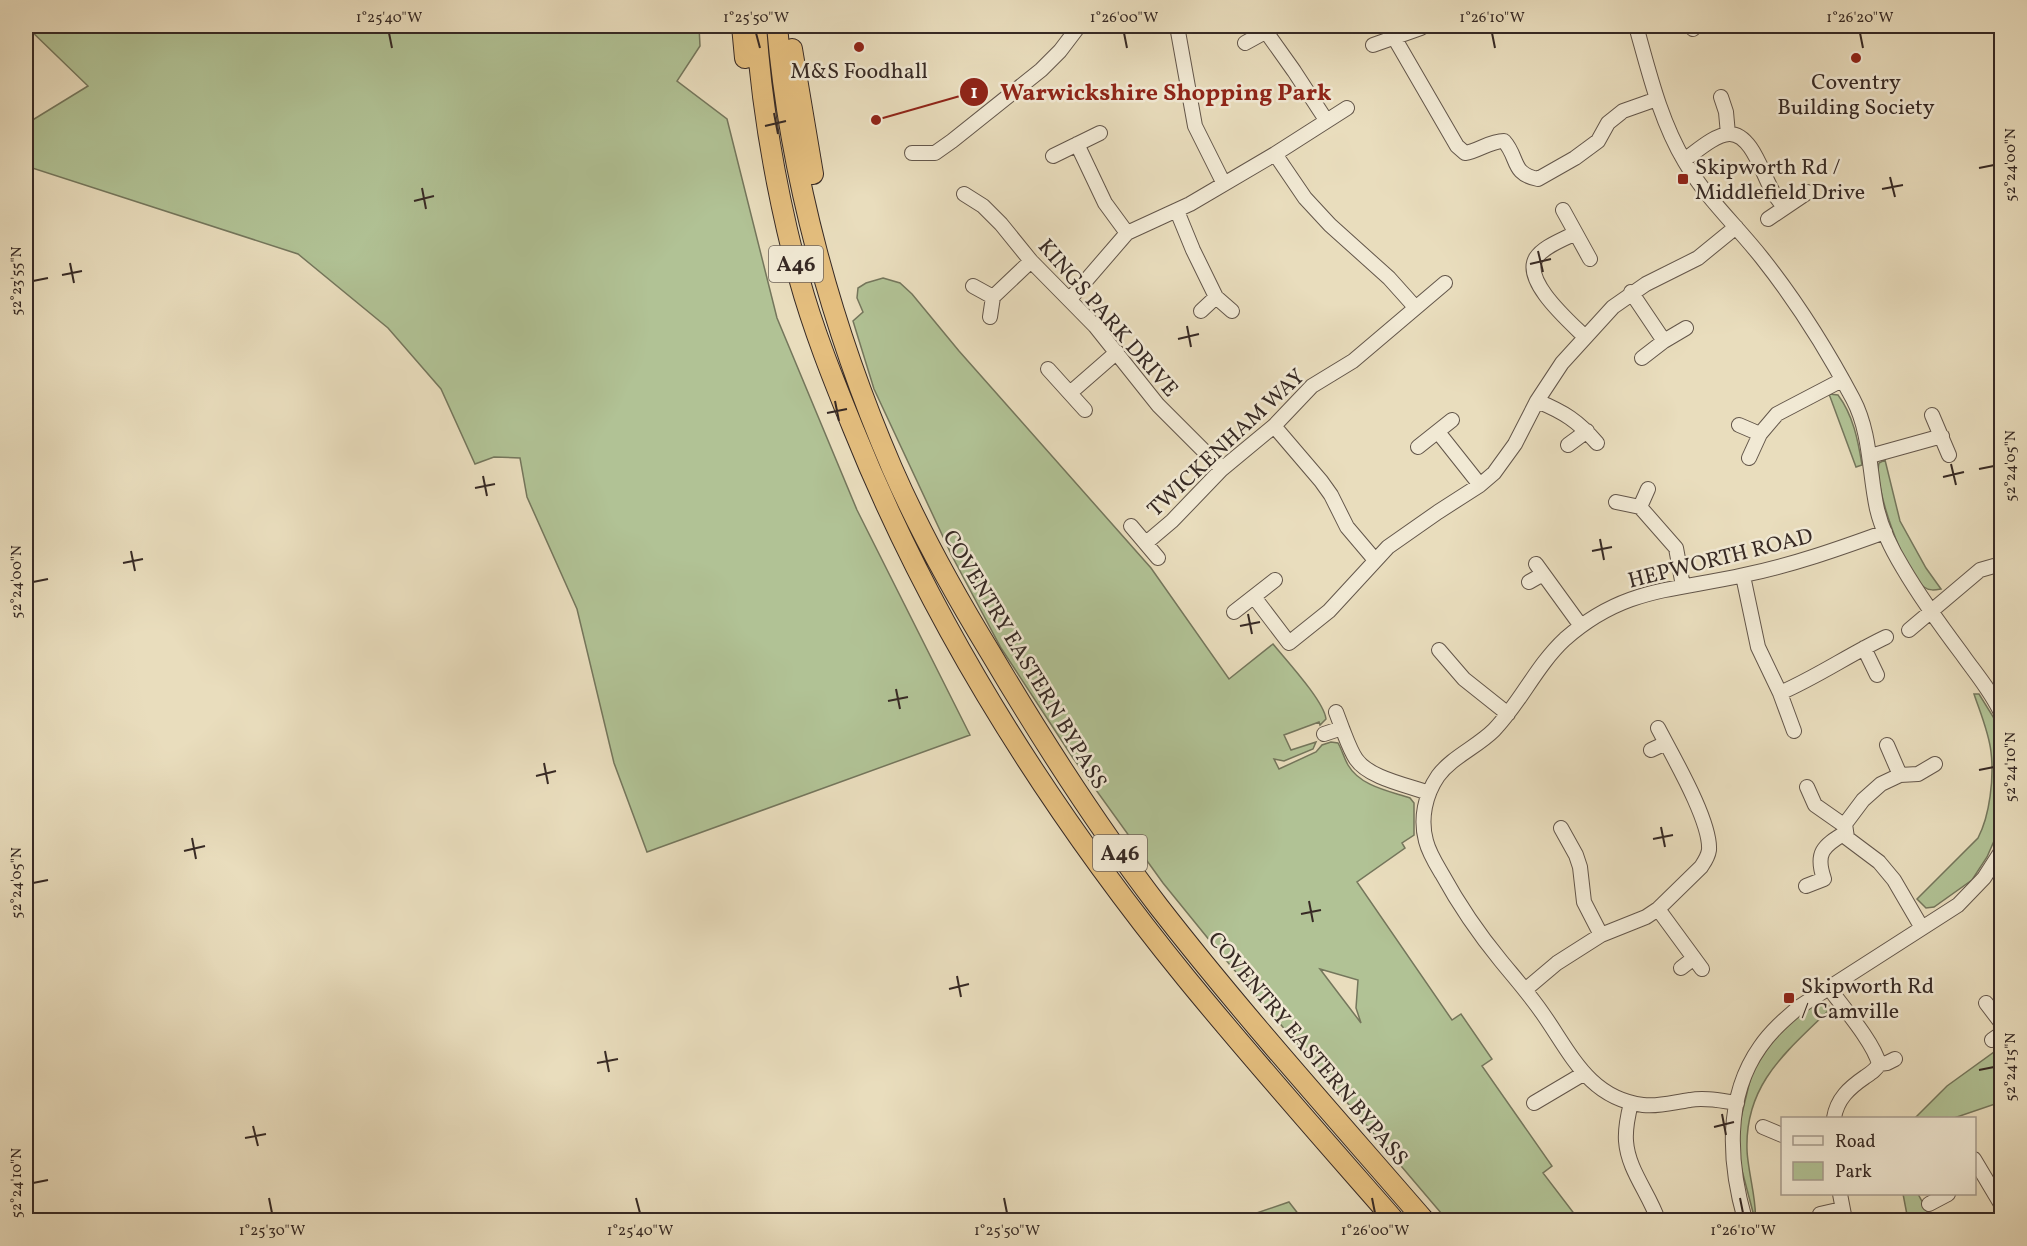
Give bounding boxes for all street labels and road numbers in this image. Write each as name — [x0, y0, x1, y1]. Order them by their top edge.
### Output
street label: KINGS PARK DRIVE — [1030, 233, 1185, 404]
road number: A46 — [769, 246, 823, 282]
street label: TWICKENHAM WAY — [1141, 362, 1312, 525]
street label: HEPWORTH ROAD — [1625, 521, 1816, 597]
street label: COVENTRY EASTERN BYPASS — [934, 525, 1114, 796]
road number: A46 — [1093, 835, 1147, 871]
street label: COVENTRY EASTERN BYPASS — [1200, 926, 1415, 1174]

